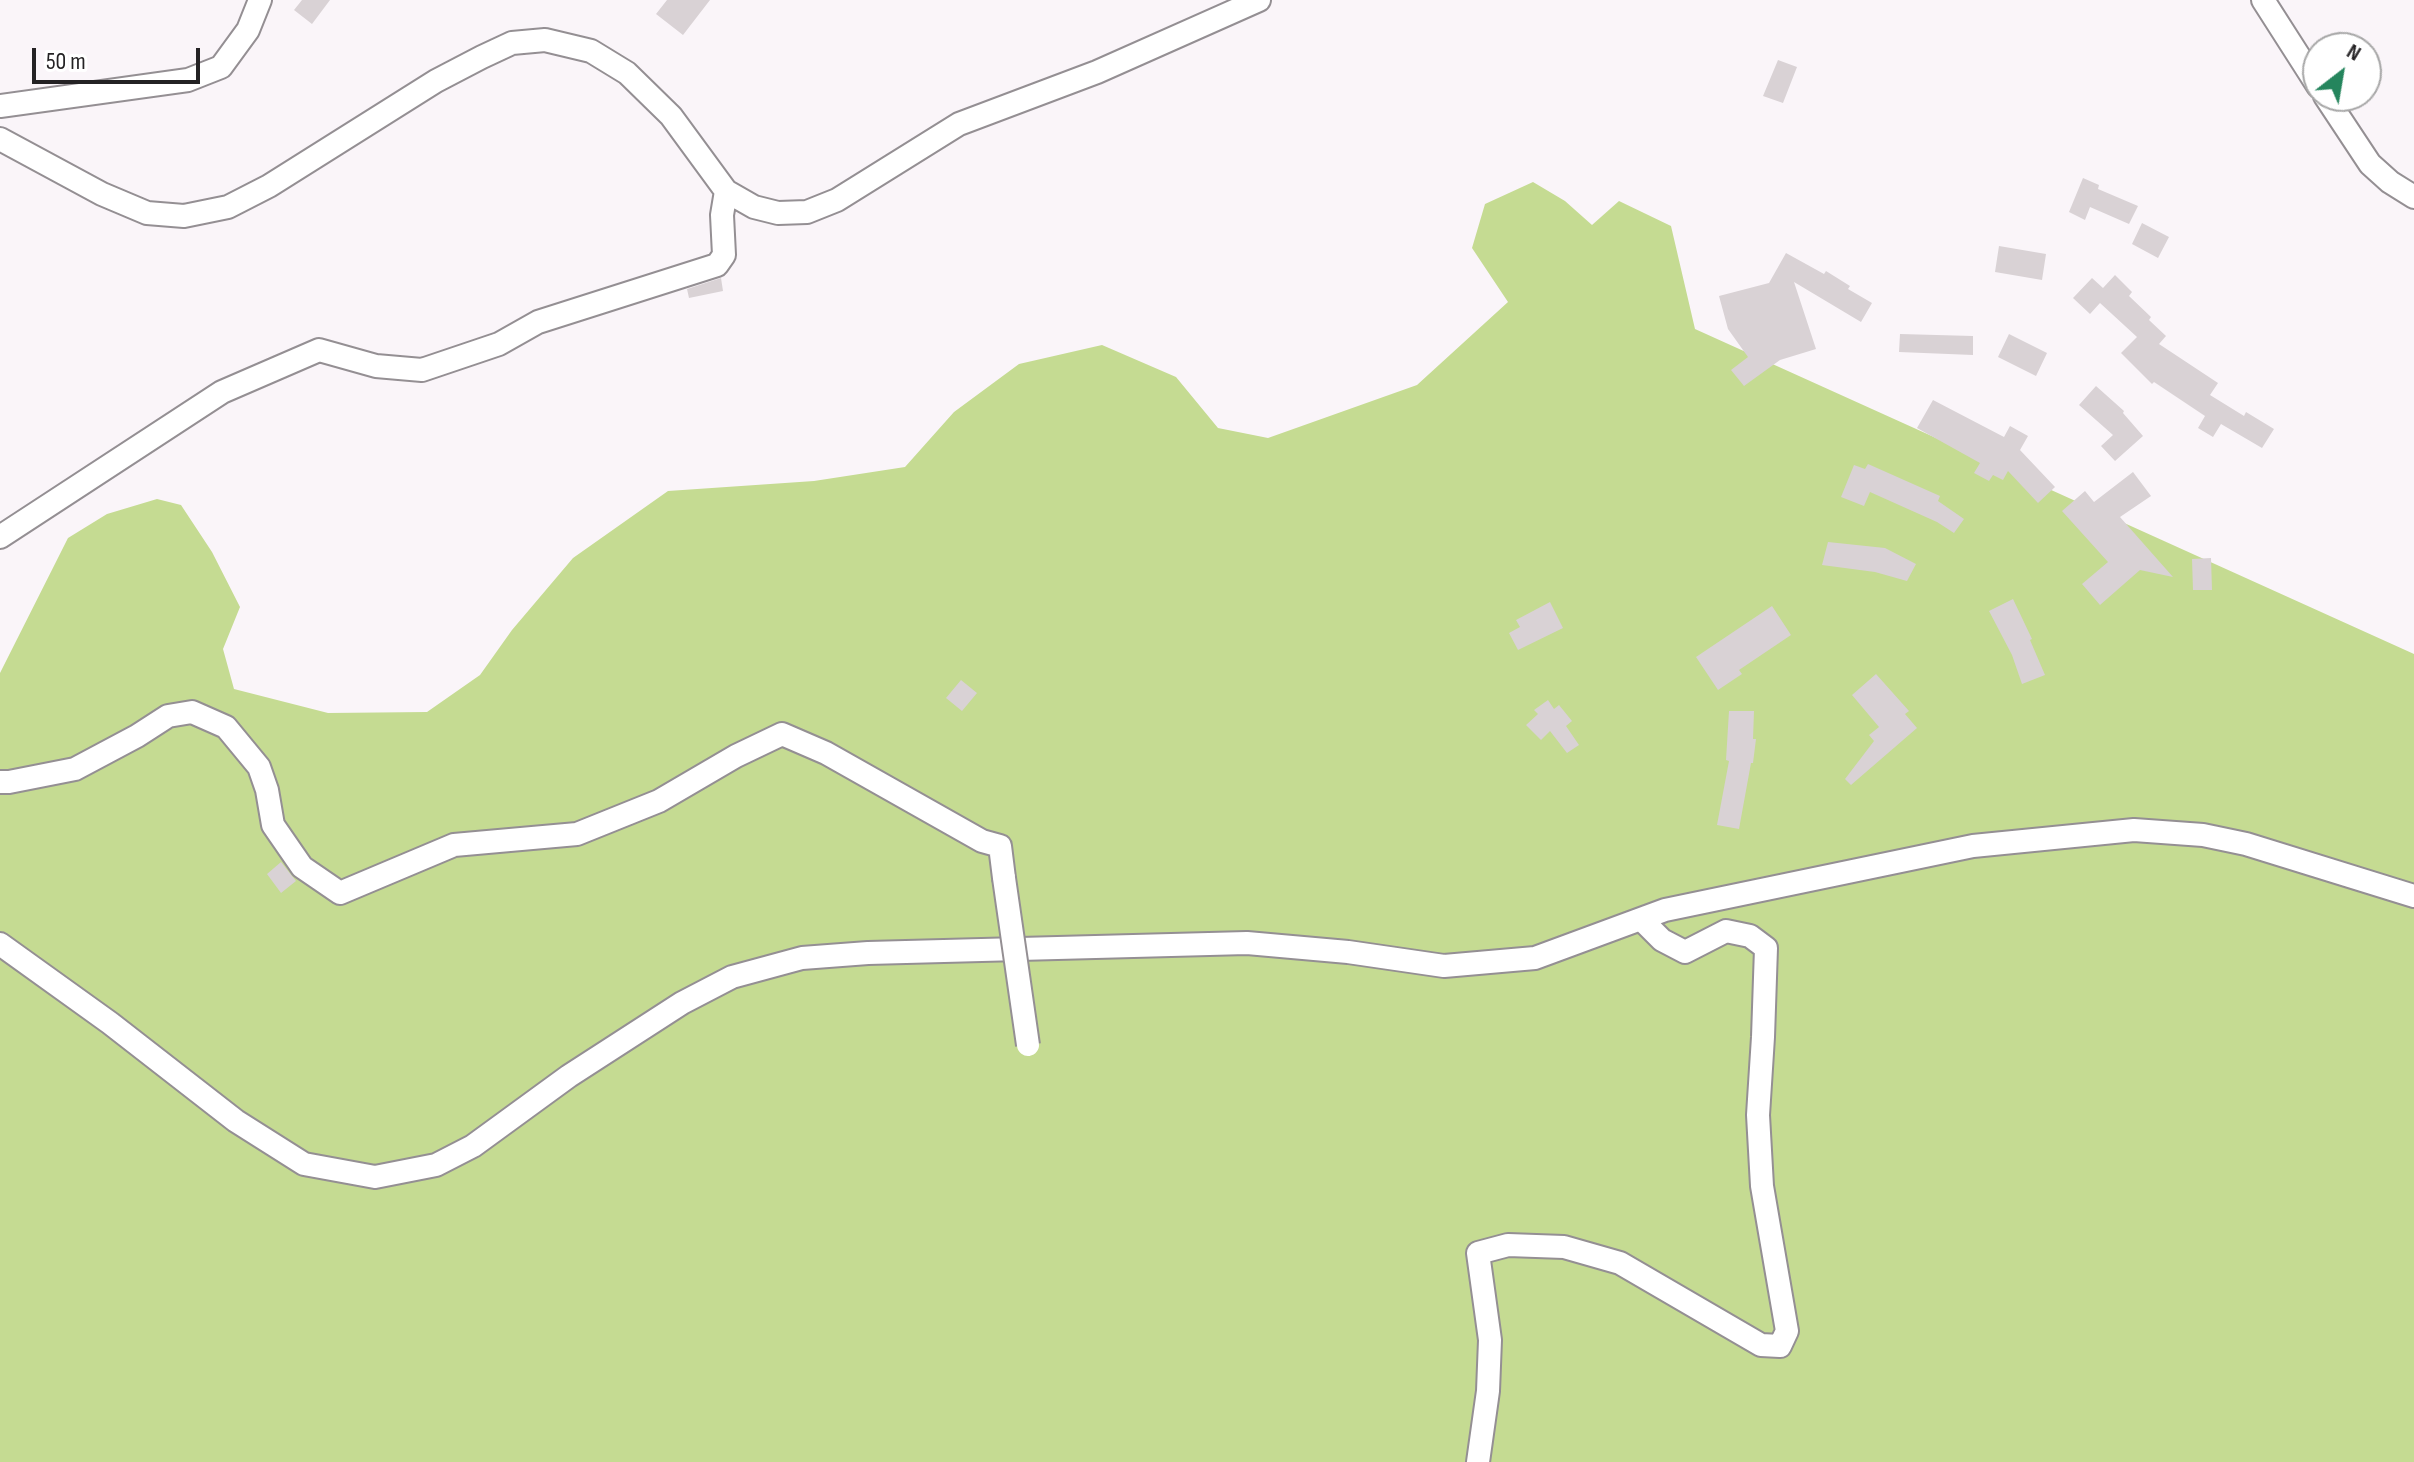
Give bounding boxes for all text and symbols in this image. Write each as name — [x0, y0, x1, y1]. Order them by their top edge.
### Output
scale bar — [36, 32, 204, 82]
north arrow — [2302, 32, 2382, 112]
text: N — [2342, 38, 2366, 67]
text: 50 m — [46, 47, 86, 76]

